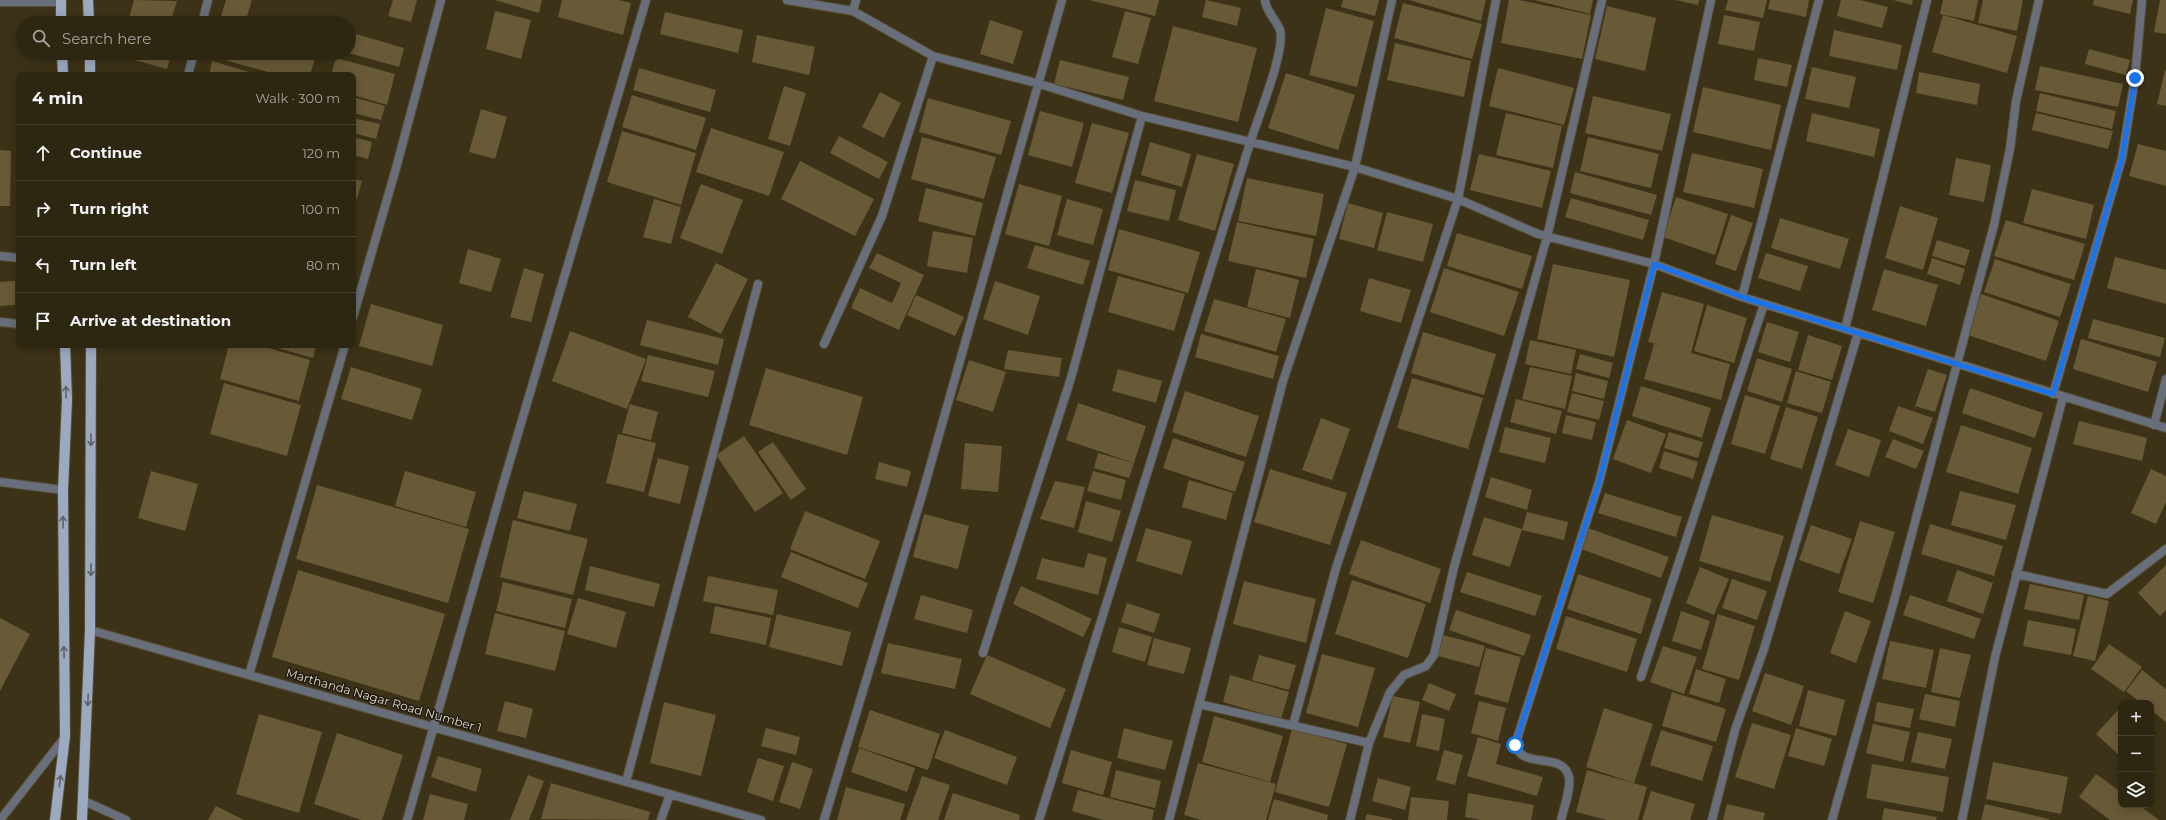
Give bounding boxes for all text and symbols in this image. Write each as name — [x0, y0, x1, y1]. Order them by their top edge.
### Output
search box — [16, 16, 356, 60]
icon: search — [30, 27, 52, 49]
text: Search here — [62, 29, 151, 48]
route end — [2126, 69, 2144, 87]
text: 4 min — [32, 88, 83, 108]
text: Walk · 300 m — [255, 90, 340, 106]
icon: ahead — [32, 142, 54, 164]
text: Continue — [70, 143, 142, 162]
text: 120 m — [302, 145, 340, 161]
icon: right — [32, 198, 54, 220]
text: Turn right — [70, 199, 149, 218]
text: 100 m — [301, 201, 340, 217]
icon: left — [32, 254, 54, 276]
text: Turn left — [70, 255, 137, 274]
text: 80 m — [306, 257, 340, 273]
icon: arrive — [32, 310, 54, 332]
text: Arrive at destination — [70, 311, 231, 330]
one-way arrow — [62, 386, 70, 399]
one-way arrow — [87, 433, 95, 446]
one-way arrow — [59, 516, 67, 529]
one-way arrow — [87, 563, 95, 576]
one-way arrow — [61, 646, 68, 659]
street label: Marthanda Nagar Road Number 1 — [284, 665, 484, 735]
one-way arrow — [84, 693, 92, 706]
map controls — [2118, 700, 2154, 808]
button: + — [2118, 700, 2154, 736]
route start — [1506, 736, 1524, 754]
button: − — [2118, 736, 2154, 772]
button: layers — [2118, 772, 2154, 808]
one-way arrow — [56, 775, 64, 788]

